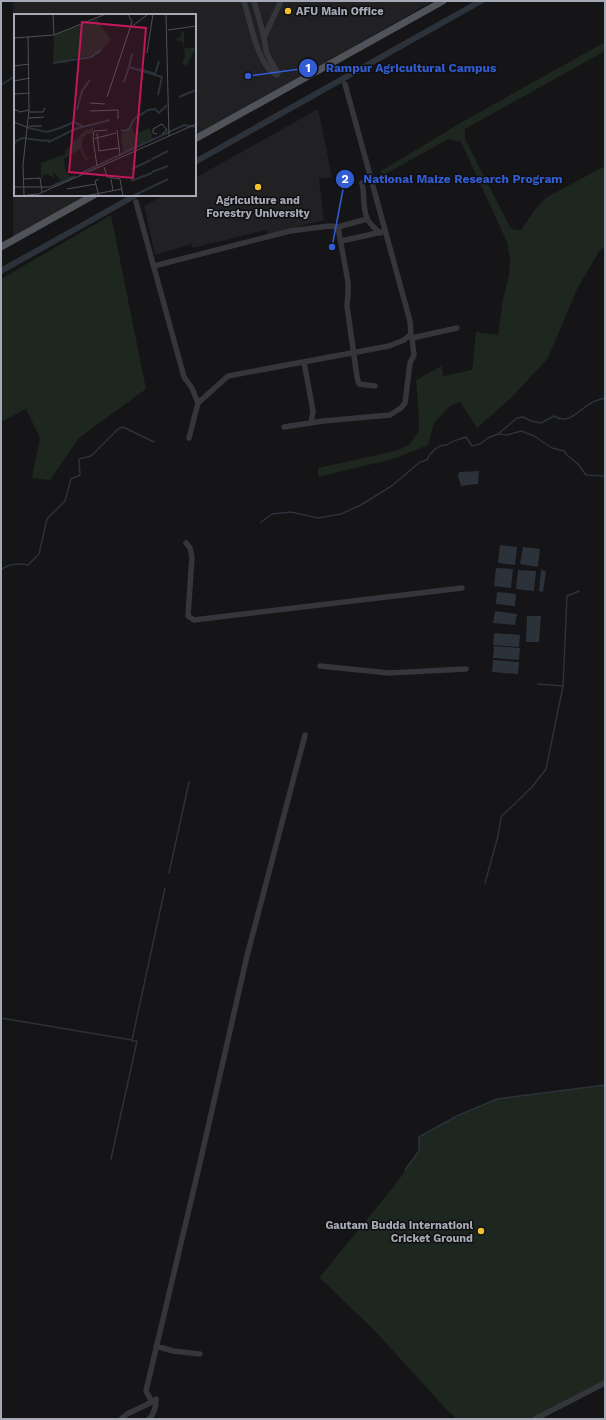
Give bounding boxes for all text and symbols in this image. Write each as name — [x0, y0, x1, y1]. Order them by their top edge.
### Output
place label: AFU Main Office — [296, 5, 384, 18]
marker: AFU Main Office — [283, 6, 293, 16]
inset map — [14, 14, 196, 196]
callout: Rampur Agricultural Campus — [298, 56, 505, 80]
text: 1 — [305, 61, 311, 75]
text: Rampur Agricultural Campus — [326, 61, 497, 75]
callout: National Maize Research Program — [335, 167, 570, 191]
text: 2 — [341, 172, 349, 186]
text: National Maize Research Program — [363, 172, 563, 186]
marker: Agriculture and Forestry University — [253, 182, 263, 192]
place label: Agriculture and Forestry University — [206, 194, 310, 220]
place label: Gautam Budda Internationl Cricket Ground — [325, 1219, 473, 1245]
marker: Gautam Budda Internationl Cricket Ground — [476, 1226, 486, 1236]

